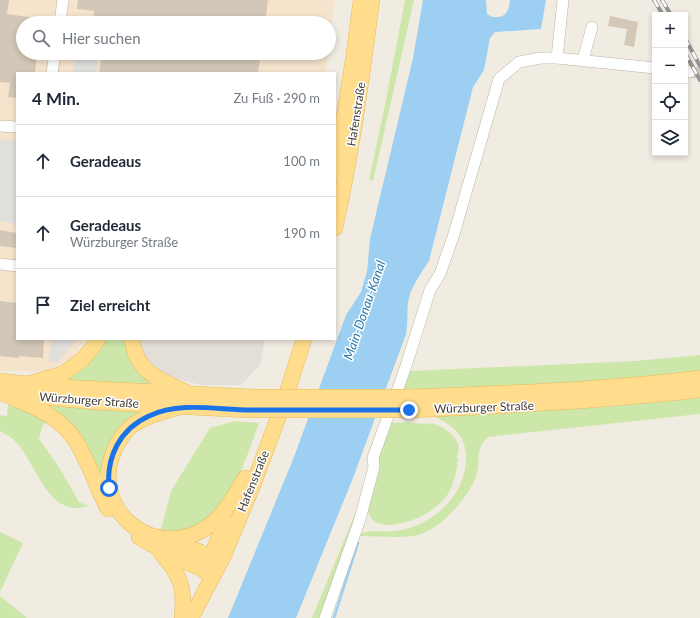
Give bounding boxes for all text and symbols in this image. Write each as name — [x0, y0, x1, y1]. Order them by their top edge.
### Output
map controls — [652, 12, 688, 156]
button: + — [652, 12, 688, 48]
search box — [16, 16, 336, 60]
icon: search — [30, 27, 52, 49]
text: Hier suchen — [62, 29, 141, 47]
button: − — [652, 48, 688, 84]
street label: Hafenstraße — [344, 81, 368, 147]
button: locate — [652, 84, 688, 120]
text: 4 Min. — [32, 88, 80, 109]
text: Zu Fuß · 290 m — [234, 90, 320, 106]
button: layers — [652, 120, 688, 156]
icon: ahead — [32, 150, 54, 172]
text: Geradeaus — [70, 152, 141, 170]
text: 100 m — [283, 153, 320, 169]
text: Geradeaus — [70, 216, 141, 234]
icon: ahead — [32, 222, 54, 244]
text: 190 m — [283, 225, 320, 241]
text: Würzburger Straße — [70, 234, 178, 250]
water label: Main-Donau-Kanal — [340, 258, 388, 362]
icon: arrive — [32, 294, 54, 316]
text: Ziel erreicht — [70, 296, 150, 314]
street label: Würzburger Straße — [39, 389, 139, 411]
street label: Würzburger Straße — [434, 398, 534, 416]
route end — [400, 401, 418, 419]
street label: Hafenstraße — [234, 448, 272, 514]
route start — [100, 479, 118, 497]

